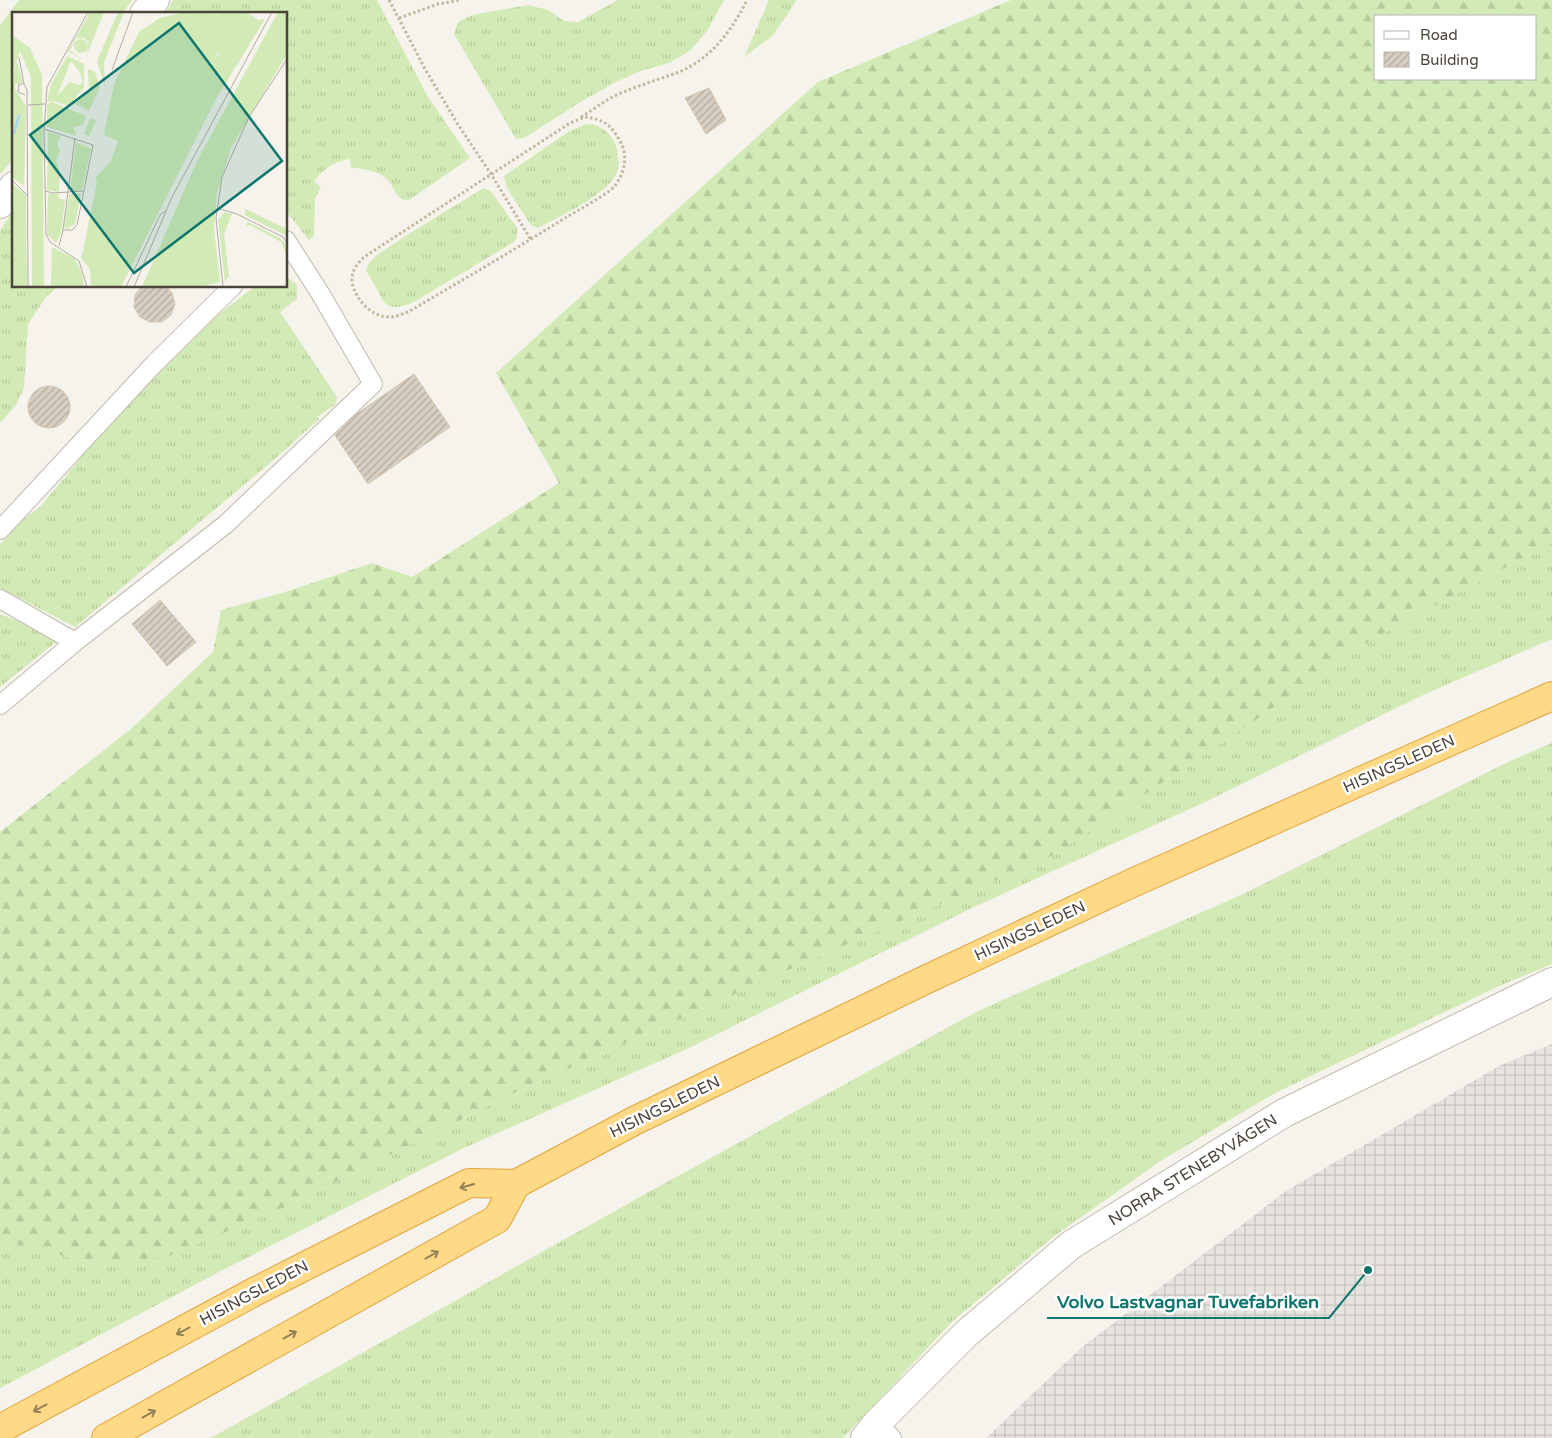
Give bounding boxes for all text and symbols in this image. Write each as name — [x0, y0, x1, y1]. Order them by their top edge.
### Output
inset map — [12, 12, 288, 288]
legend — [1374, 15, 1537, 80]
text: Road — [1420, 26, 1458, 44]
text: Building — [1420, 51, 1479, 69]
street label: HISINGSLEDEN — [1340, 730, 1458, 798]
street label: HISINGSLEDEN — [971, 897, 1089, 965]
street label: HISINGSLEDEN — [607, 1072, 723, 1142]
street label: NORRA STENEBYVÄGEN — [1105, 1110, 1281, 1230]
one-way arrow — [460, 1181, 476, 1191]
one-way arrow — [425, 1250, 440, 1260]
street label: HISINGSLEDEN — [196, 1256, 312, 1330]
callout: Volvo Lastvagnar Tuvefabriken — [1047, 1285, 1329, 1318]
text: Volvo Lastvagnar Tuvefabriken — [1057, 1291, 1319, 1313]
one-way arrow — [176, 1326, 190, 1336]
one-way arrow — [283, 1329, 297, 1339]
one-way arrow — [33, 1403, 47, 1413]
one-way arrow — [141, 1409, 156, 1419]

